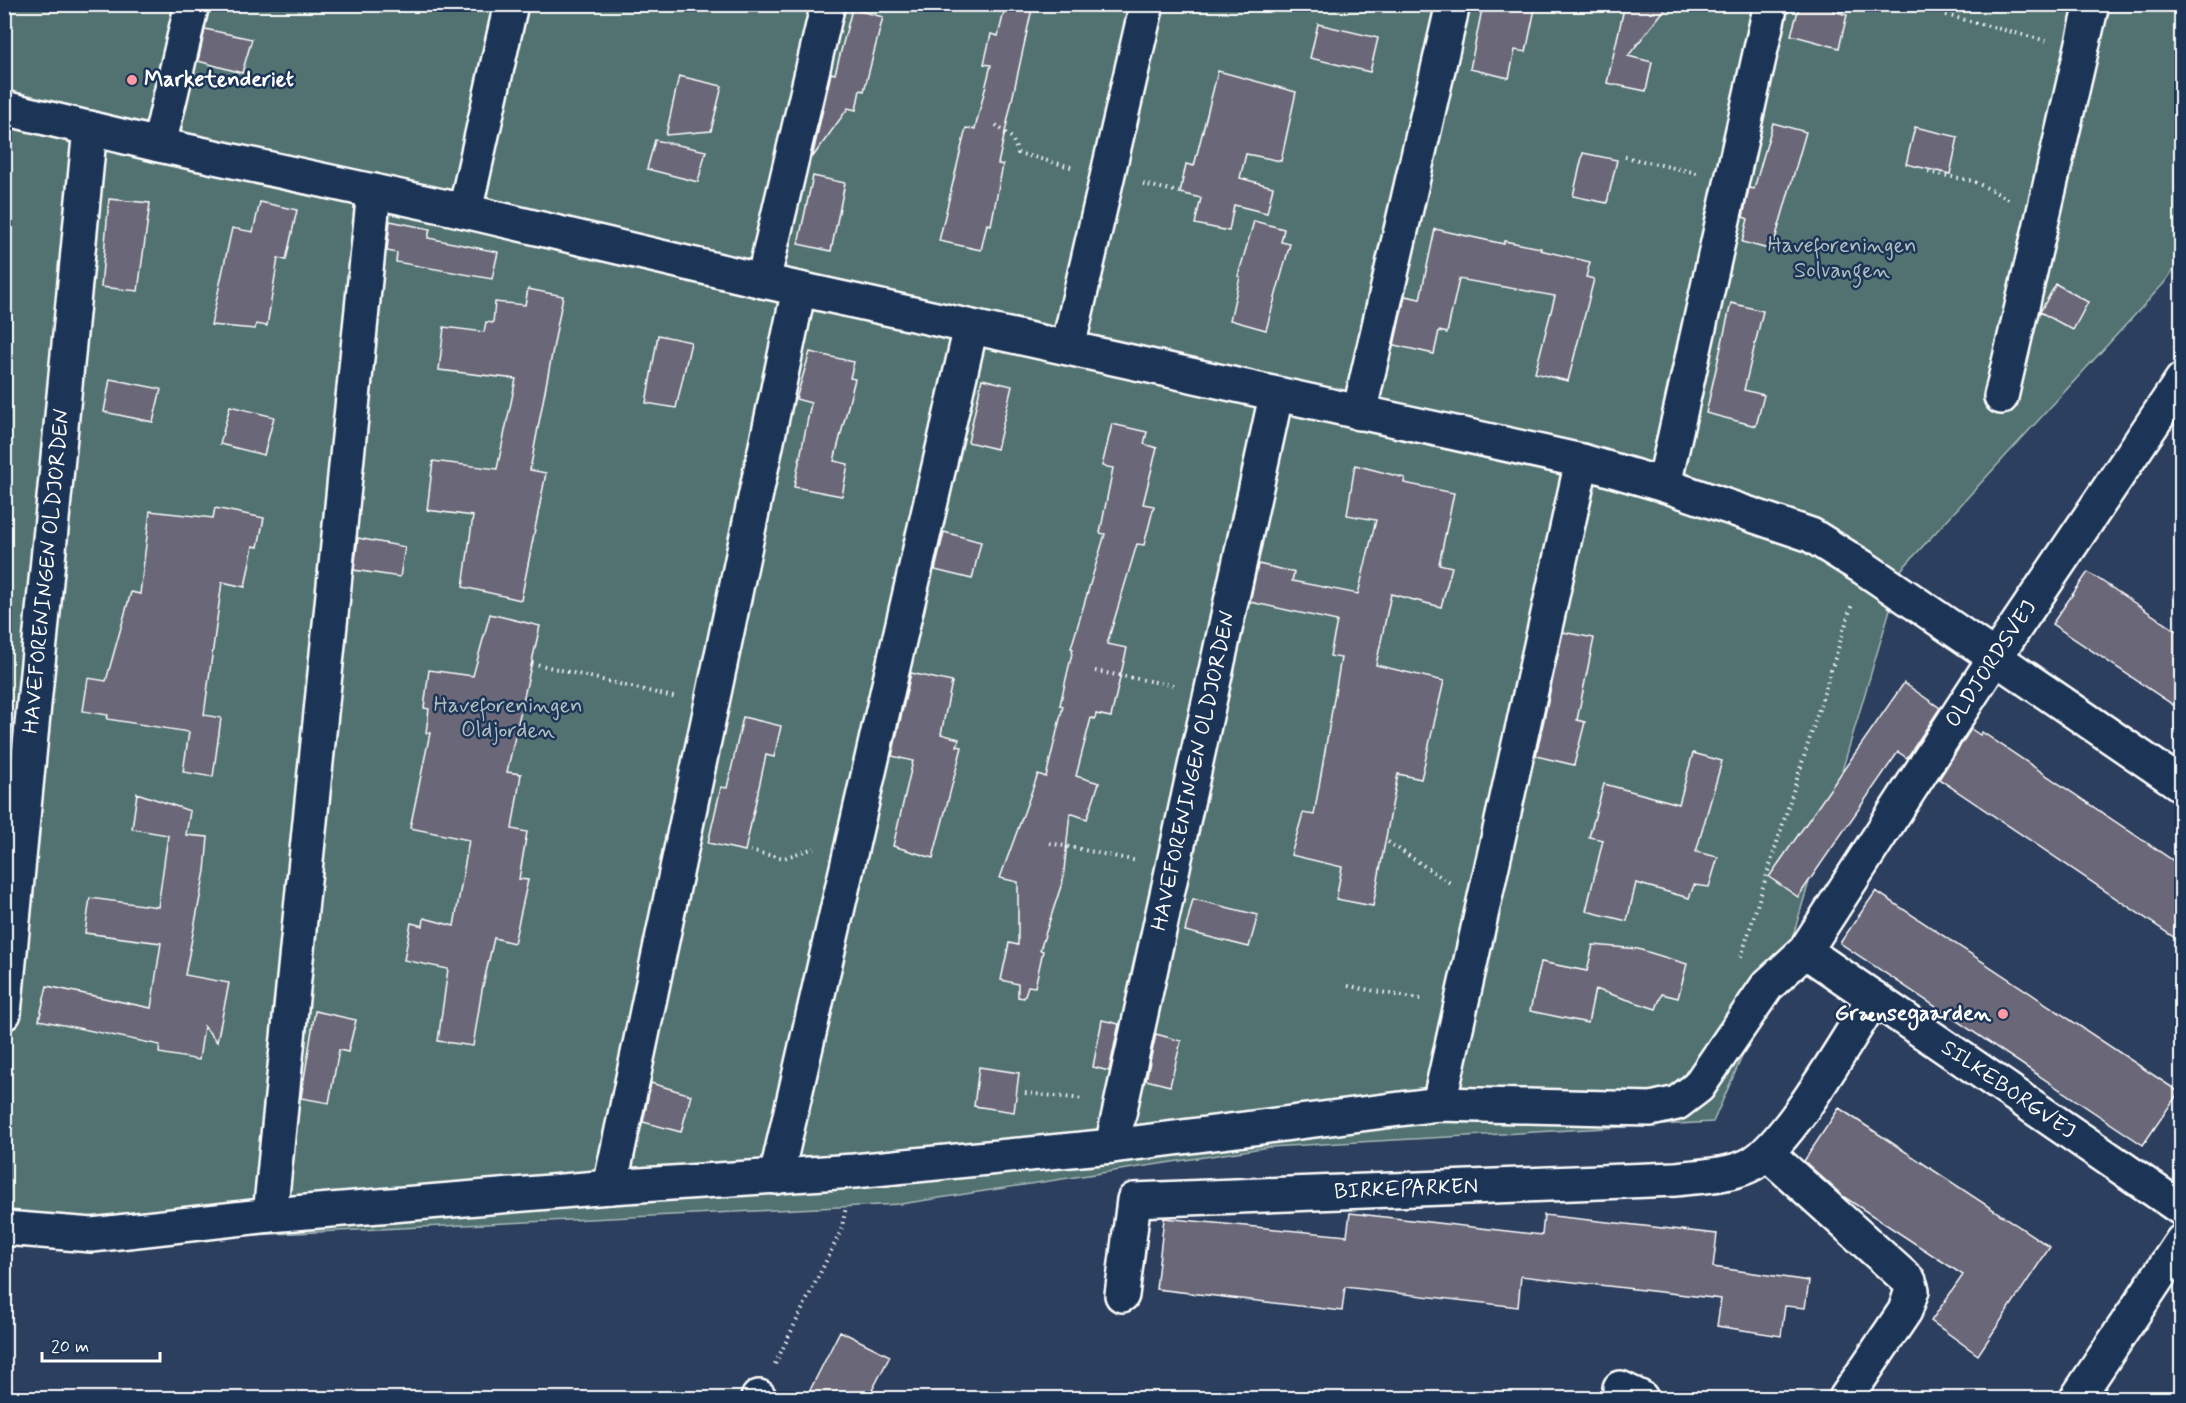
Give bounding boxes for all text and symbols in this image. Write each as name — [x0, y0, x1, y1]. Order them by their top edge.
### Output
place label: Marketenderiet — [144, 66, 294, 94]
marker: Marketenderiet — [125, 73, 139, 87]
park label: Haveforeningen Solvangen — [1767, 232, 1917, 288]
street label: HAVEFORENINGEN OLDJORDEN — [17, 407, 77, 735]
street label: OLDJORDSVEJ — [1939, 595, 2043, 733]
street label: HAVEFORENINGEN OLDJORDEN — [1145, 608, 1243, 933]
park label: Haveforeningen Oldjorden — [433, 692, 583, 745]
place label: Grænsegaarden — [1835, 1000, 1992, 1031]
marker: Grænsegaarden — [1996, 1007, 2010, 1021]
street label: SILKEBORGVEJ — [1935, 1034, 2081, 1146]
street label: BIRKEPARKEN — [1333, 1173, 1479, 1206]
scale bar — [42, 1325, 160, 1363]
text: 20 m — [51, 1335, 89, 1359]

